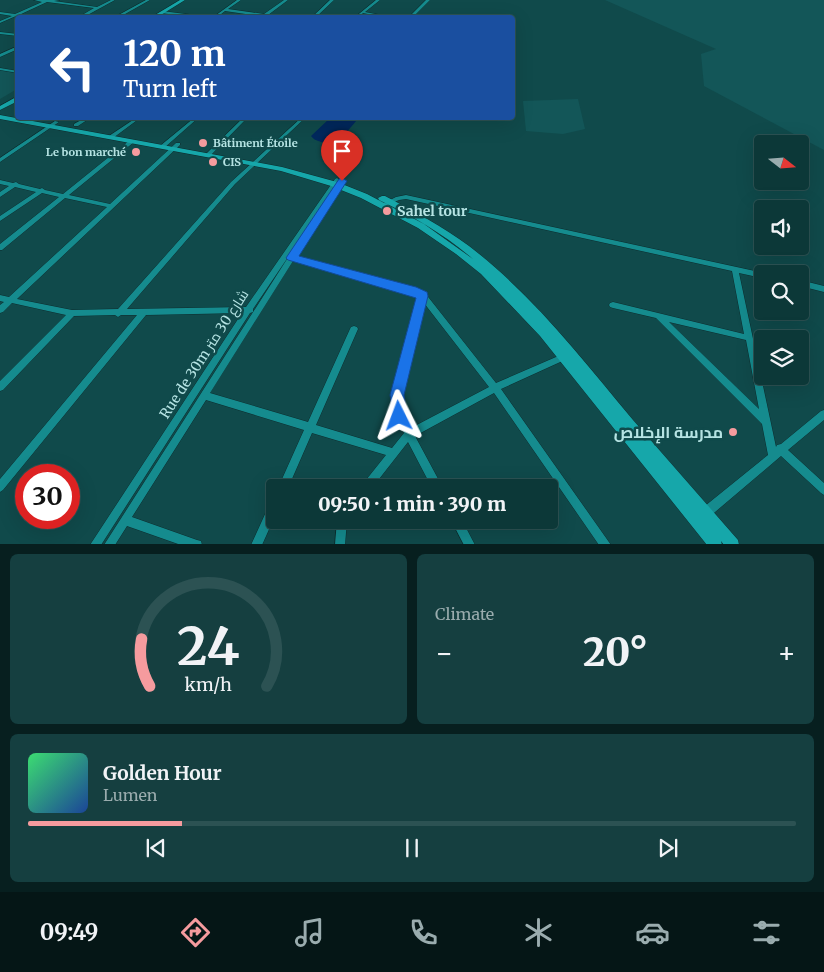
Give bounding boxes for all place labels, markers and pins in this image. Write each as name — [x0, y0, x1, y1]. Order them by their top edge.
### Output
pin — [321, 130, 363, 181]
place label: Bâtiment Étoile — [213, 136, 298, 150]
marker: Bâtiment Étoile — [197, 137, 209, 149]
place label: Le bon marché — [46, 145, 126, 159]
marker: Le bon marché — [130, 146, 142, 158]
place label: CIS — [223, 155, 241, 169]
marker: CIS — [207, 156, 219, 168]
place label: Sahel tour — [397, 202, 468, 220]
marker: Sahel tour — [381, 205, 393, 217]
place label: مدرسة الإخلاص — [614, 422, 723, 444]
marker: مدرسة الإخلاص — [727, 426, 739, 438]

